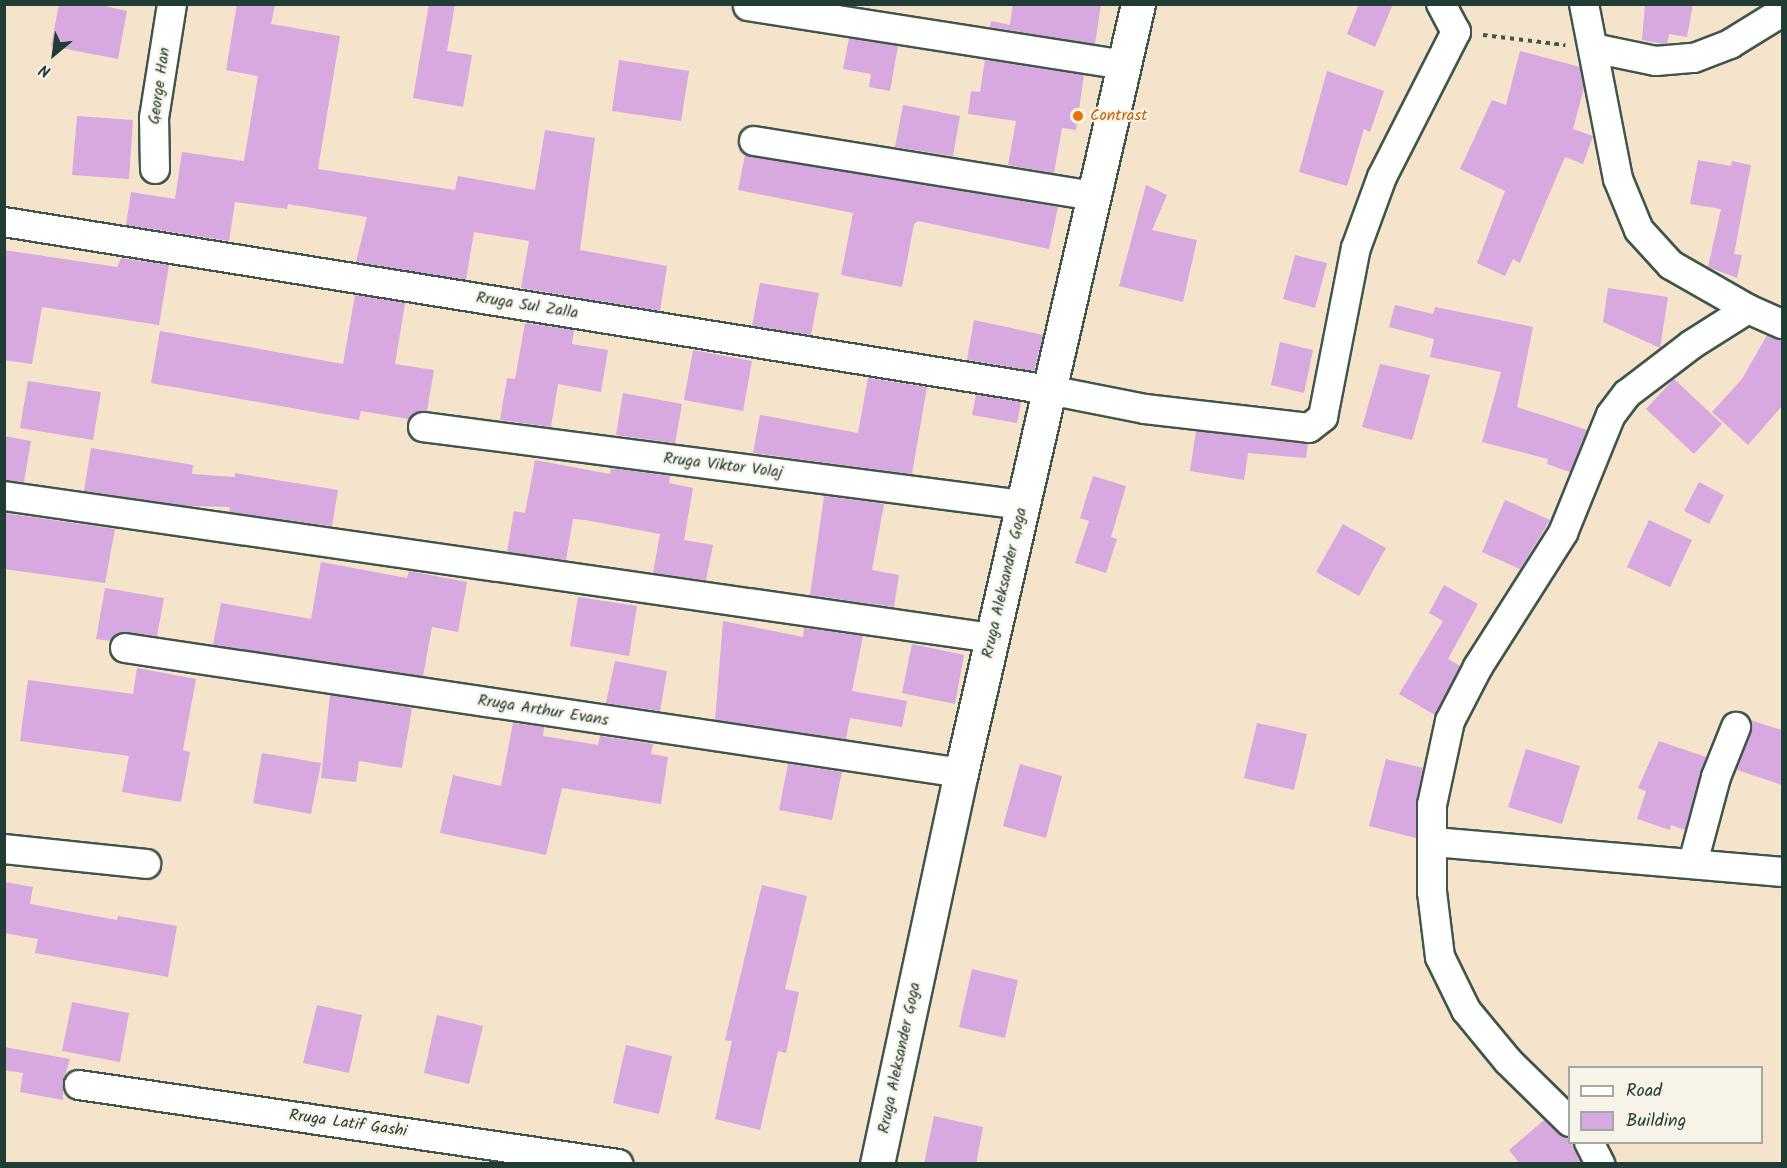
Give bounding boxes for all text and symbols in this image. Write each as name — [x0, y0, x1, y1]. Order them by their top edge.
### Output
north arrow — [24, 24, 84, 84]
street label: George Han — [145, 46, 175, 126]
text: N — [35, 57, 56, 84]
place label: Contrast — [1090, 106, 1147, 126]
marker: Contrast — [1071, 109, 1085, 123]
street label: Rruga Sul Zalla — [475, 288, 579, 324]
street label: Rruga Viktor Volaj — [662, 449, 784, 483]
street label: Rruga Aleksander Goga — [978, 506, 1032, 660]
street label: Rruga Arthur Evans — [476, 691, 610, 731]
street label: Rruga Aleksander Goga — [875, 981, 925, 1135]
legend — [1568, 1066, 1763, 1144]
text: Road — [1626, 1077, 1662, 1106]
street label: Rruga Latif Gashi — [288, 1106, 408, 1142]
text: Building — [1626, 1107, 1686, 1136]

